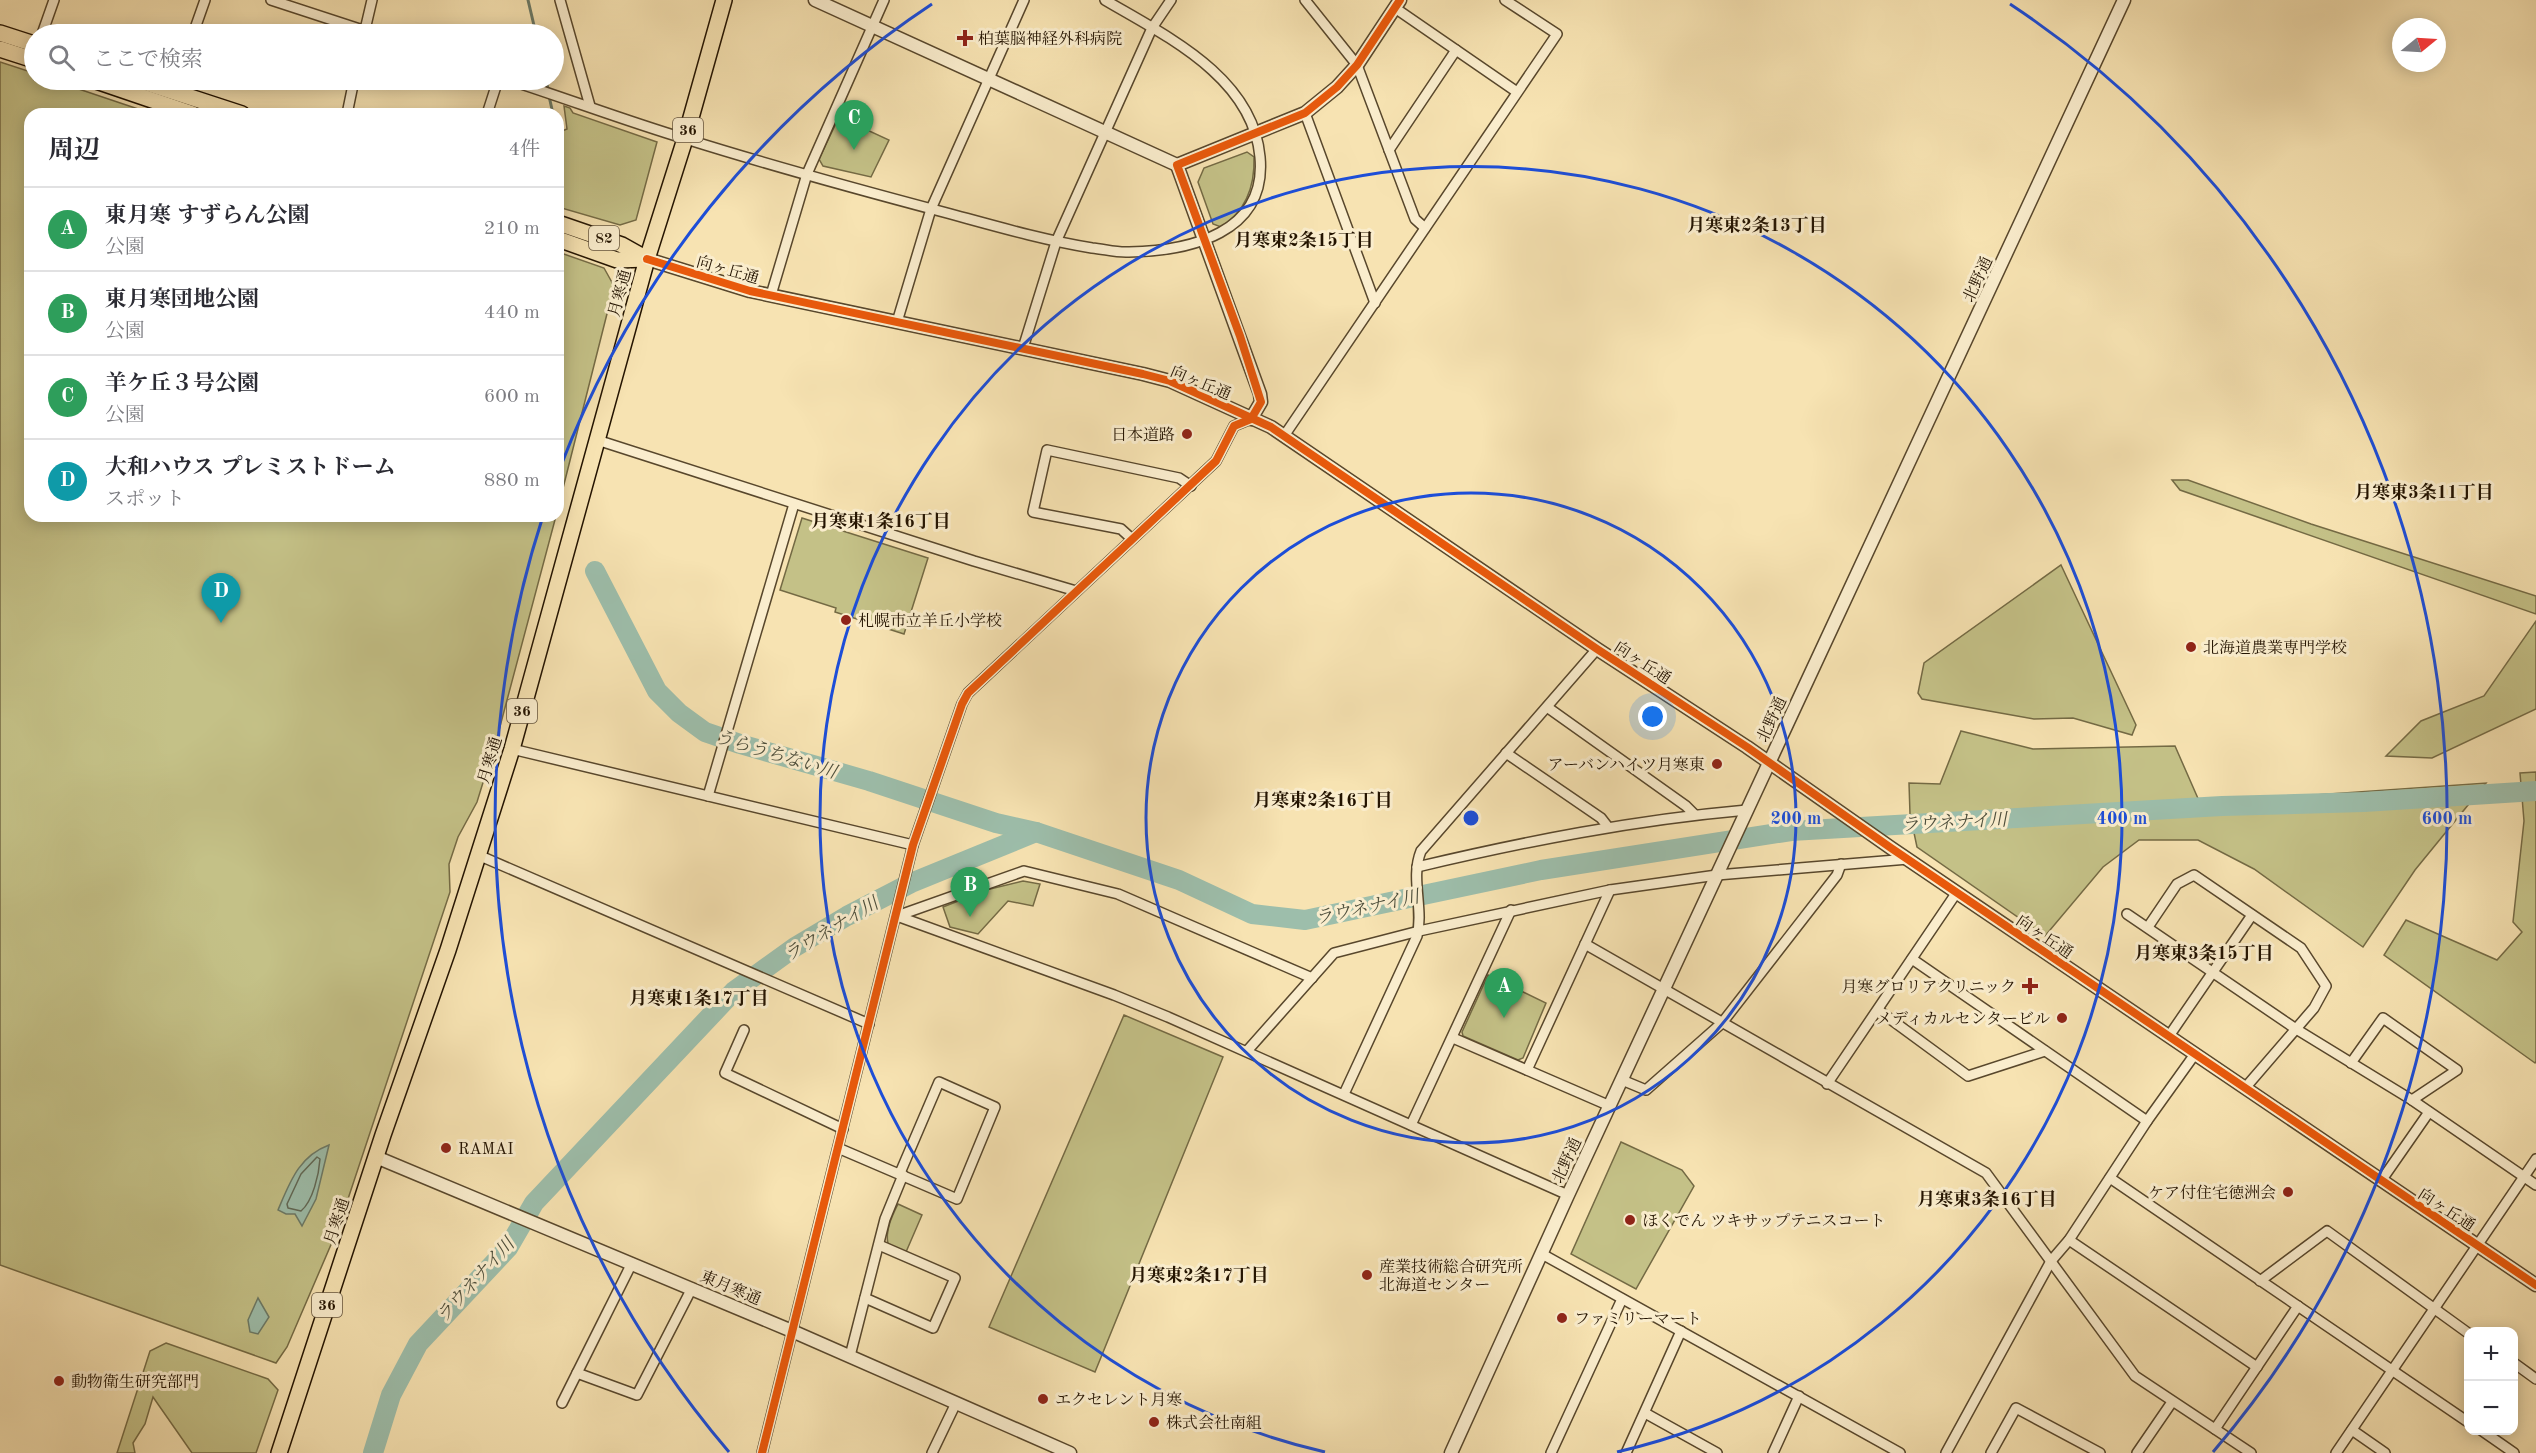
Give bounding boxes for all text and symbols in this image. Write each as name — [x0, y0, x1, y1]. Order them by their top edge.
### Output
north arrow — [2392, 18, 2446, 72]
search box — [24, 24, 564, 90]
marker: 柏葉脳神経外科病院 — [956, 29, 974, 47]
place label: 柏葉脳神経外科病院 — [978, 30, 1122, 48]
icon: search — [45, 41, 78, 74]
text: ここで検索 — [93, 49, 203, 71]
pin: C — [834, 100, 874, 150]
road number: 36 — [673, 118, 703, 142]
text: 周辺 — [48, 138, 100, 164]
text: 4件 — [508, 140, 540, 160]
text: 東月寒 すずらん公園 — [105, 205, 309, 227]
district label: 月寒東2条13丁目 — [1687, 215, 1827, 235]
text: A — [60, 219, 75, 239]
text: 210 m — [484, 219, 540, 239]
road number: 82 — [589, 226, 619, 250]
district label: 月寒東2条15丁目 — [1234, 230, 1374, 250]
text: 公園 — [105, 238, 145, 258]
street label: 向ヶ丘通 — [694, 252, 761, 287]
street label: 北野通 — [1960, 254, 1996, 305]
street label: 月寒通 — [605, 268, 635, 319]
text: 東月寒団地公園 — [105, 289, 259, 311]
text: B — [60, 303, 75, 323]
text: 440 m — [484, 303, 540, 323]
text: 公園 — [105, 322, 145, 342]
street label: 向ヶ丘通 — [1168, 362, 1234, 404]
text: 羊ケ丘３号公園 — [105, 373, 259, 395]
text: C — [61, 387, 74, 407]
text: 600 m — [484, 387, 540, 407]
text: 公園 — [105, 406, 145, 426]
place label: 日本道路 — [1111, 426, 1175, 444]
marker: 日本道路 — [1180, 427, 1194, 441]
text: 大和ハウス プレミストドーム — [105, 457, 396, 479]
text: D — [60, 471, 75, 491]
text: 880 m — [484, 471, 540, 491]
district label: 月寒東3条11丁目 — [2354, 482, 2494, 502]
text: スポット — [105, 490, 185, 510]
district label: 月寒東1条16丁目 — [811, 511, 951, 531]
pin: D — [202, 574, 240, 623]
place label: 札幌市立羊丘小学校 — [858, 612, 1002, 630]
marker: 札幌市立羊丘小学校 — [839, 613, 853, 627]
street label: 向ヶ丘通 — [1611, 638, 1674, 688]
place label: 北海道農業専門学校 — [2203, 639, 2347, 657]
marker: 北海道農業専門学校 — [2184, 640, 2198, 654]
street label: 北野通 — [1754, 694, 1790, 745]
road number: 36 — [507, 699, 537, 723]
your location — [1638, 702, 1667, 731]
water label: うらうちない川 — [713, 727, 841, 783]
street label: 月寒通 — [474, 735, 506, 786]
place label: アーバンハイツ月寒東 — [1547, 756, 1705, 774]
marker: アーバンハイツ月寒東 — [1710, 757, 1724, 771]
district label: 月寒東2条16丁目 — [1253, 790, 1393, 810]
centre of rings — [1461, 808, 1481, 828]
text: 200 m — [1771, 810, 1821, 828]
water label: ラウネナイ川 — [1901, 810, 2010, 835]
text: 400 m — [2097, 810, 2147, 828]
text: 600 m — [2422, 810, 2472, 828]
pin: B — [950, 868, 990, 917]
water label: ラウネナイ川 — [1313, 887, 1423, 928]
water label: ラウネナイ川 — [781, 893, 883, 965]
street label: 向ヶ丘通 — [2013, 911, 2076, 962]
district label: 月寒東3条15丁目 — [2134, 943, 2274, 963]
pin: A — [1484, 968, 1524, 1018]
marker: 月寒グロリアクリニック — [2021, 977, 2039, 995]
place label: 月寒グロリアクリニック — [1841, 978, 2016, 996]
district label: 月寒東1条17丁目 — [629, 988, 769, 1008]
place label: メディカルセンタービル — [1876, 1011, 2050, 1028]
marker: メディカルセンタービル — [2055, 1011, 2069, 1025]
street label: 北野通 — [1549, 1135, 1585, 1186]
marker: RAMAI — [439, 1141, 453, 1155]
place label: RAMAI — [458, 1142, 514, 1158]
place label: ケア付住宅徳洲会 — [2148, 1184, 2276, 1202]
marker: ケア付住宅徳洲会 — [2281, 1185, 2295, 1199]
street label: 向ヶ丘通 — [2415, 1185, 2478, 1235]
district label: 月寒東3条16丁目 — [1917, 1189, 2057, 1209]
street label: 月寒通 — [321, 1196, 353, 1247]
marker: ほくでん ツキサップテニスコート — [1623, 1213, 1637, 1227]
place label: ほくでん ツキサップテニスコート — [1642, 1213, 1886, 1230]
water label: ラウネナイ川 — [433, 1233, 519, 1326]
place label: 産業技術総合研究所 北海道センター — [1379, 1258, 1523, 1294]
district label: 月寒東2条17丁目 — [1129, 1265, 1269, 1285]
street label: 東月寒通 — [698, 1267, 764, 1309]
marker: 産業技術総合研究所 北海道センター — [1360, 1268, 1374, 1282]
road number: 36 — [312, 1293, 342, 1317]
marker: ファミリーマート — [1555, 1311, 1569, 1325]
place label: ファミリーマート — [1574, 1311, 1702, 1328]
map controls — [2464, 1327, 2518, 1435]
button: + — [2464, 1327, 2518, 1381]
place label: 動物衛生研究部門 — [71, 1373, 199, 1391]
marker: 動物衛生研究部門 — [52, 1374, 66, 1388]
button: − — [2464, 1381, 2518, 1435]
place label: エクセレント月寒 — [1055, 1391, 1183, 1409]
marker: エクセレント月寒 — [1036, 1392, 1050, 1406]
place label: 株式会社南組 — [1166, 1414, 1262, 1432]
marker: 株式会社南組 — [1147, 1415, 1161, 1429]

